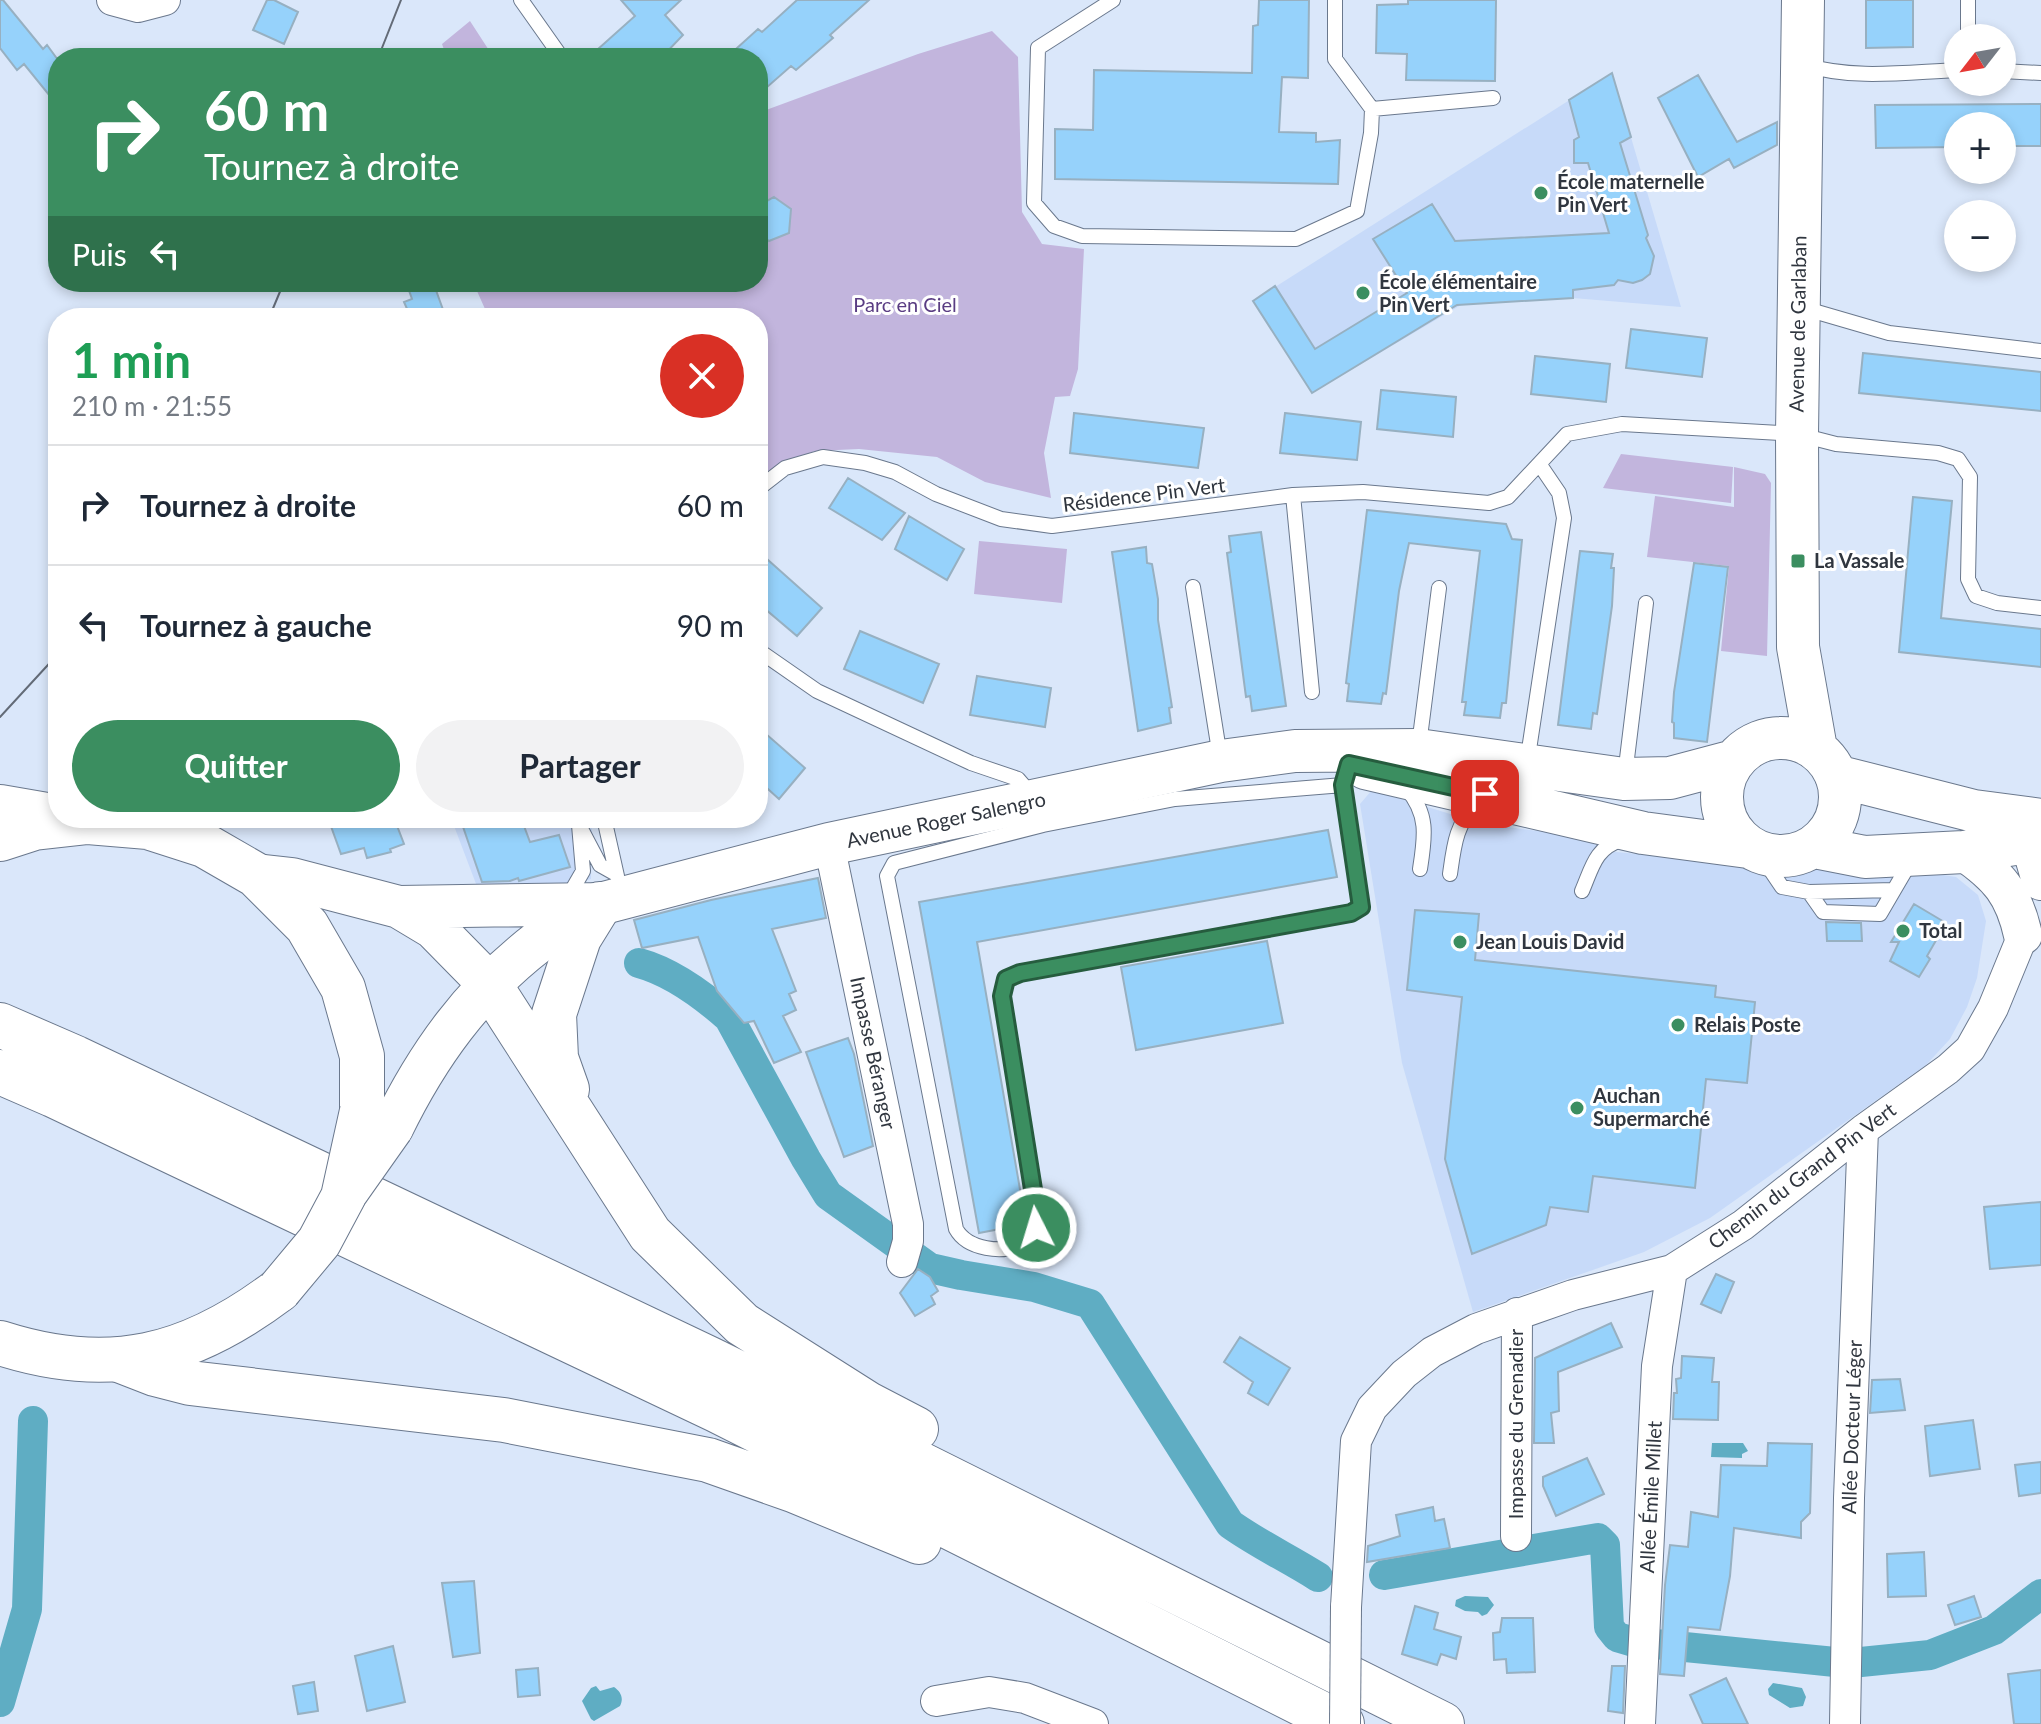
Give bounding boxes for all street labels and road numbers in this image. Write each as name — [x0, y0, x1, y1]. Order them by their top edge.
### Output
street label: Avenue de Garlaban — [1783, 235, 1811, 413]
street label: Résidence Pin Vert — [1061, 472, 1226, 516]
street label: Avenue Roger Salengro — [844, 786, 1048, 852]
street label: Impasse Béranger — [846, 974, 902, 1132]
street label: Chemin du Grand Pin Vert — [1703, 1097, 1900, 1254]
street label: Impasse du Grenadier — [1503, 1328, 1527, 1519]
street label: Allée Docteur Léger — [1836, 1339, 1866, 1514]
street label: Allée Émile Millet — [1634, 1420, 1666, 1574]

